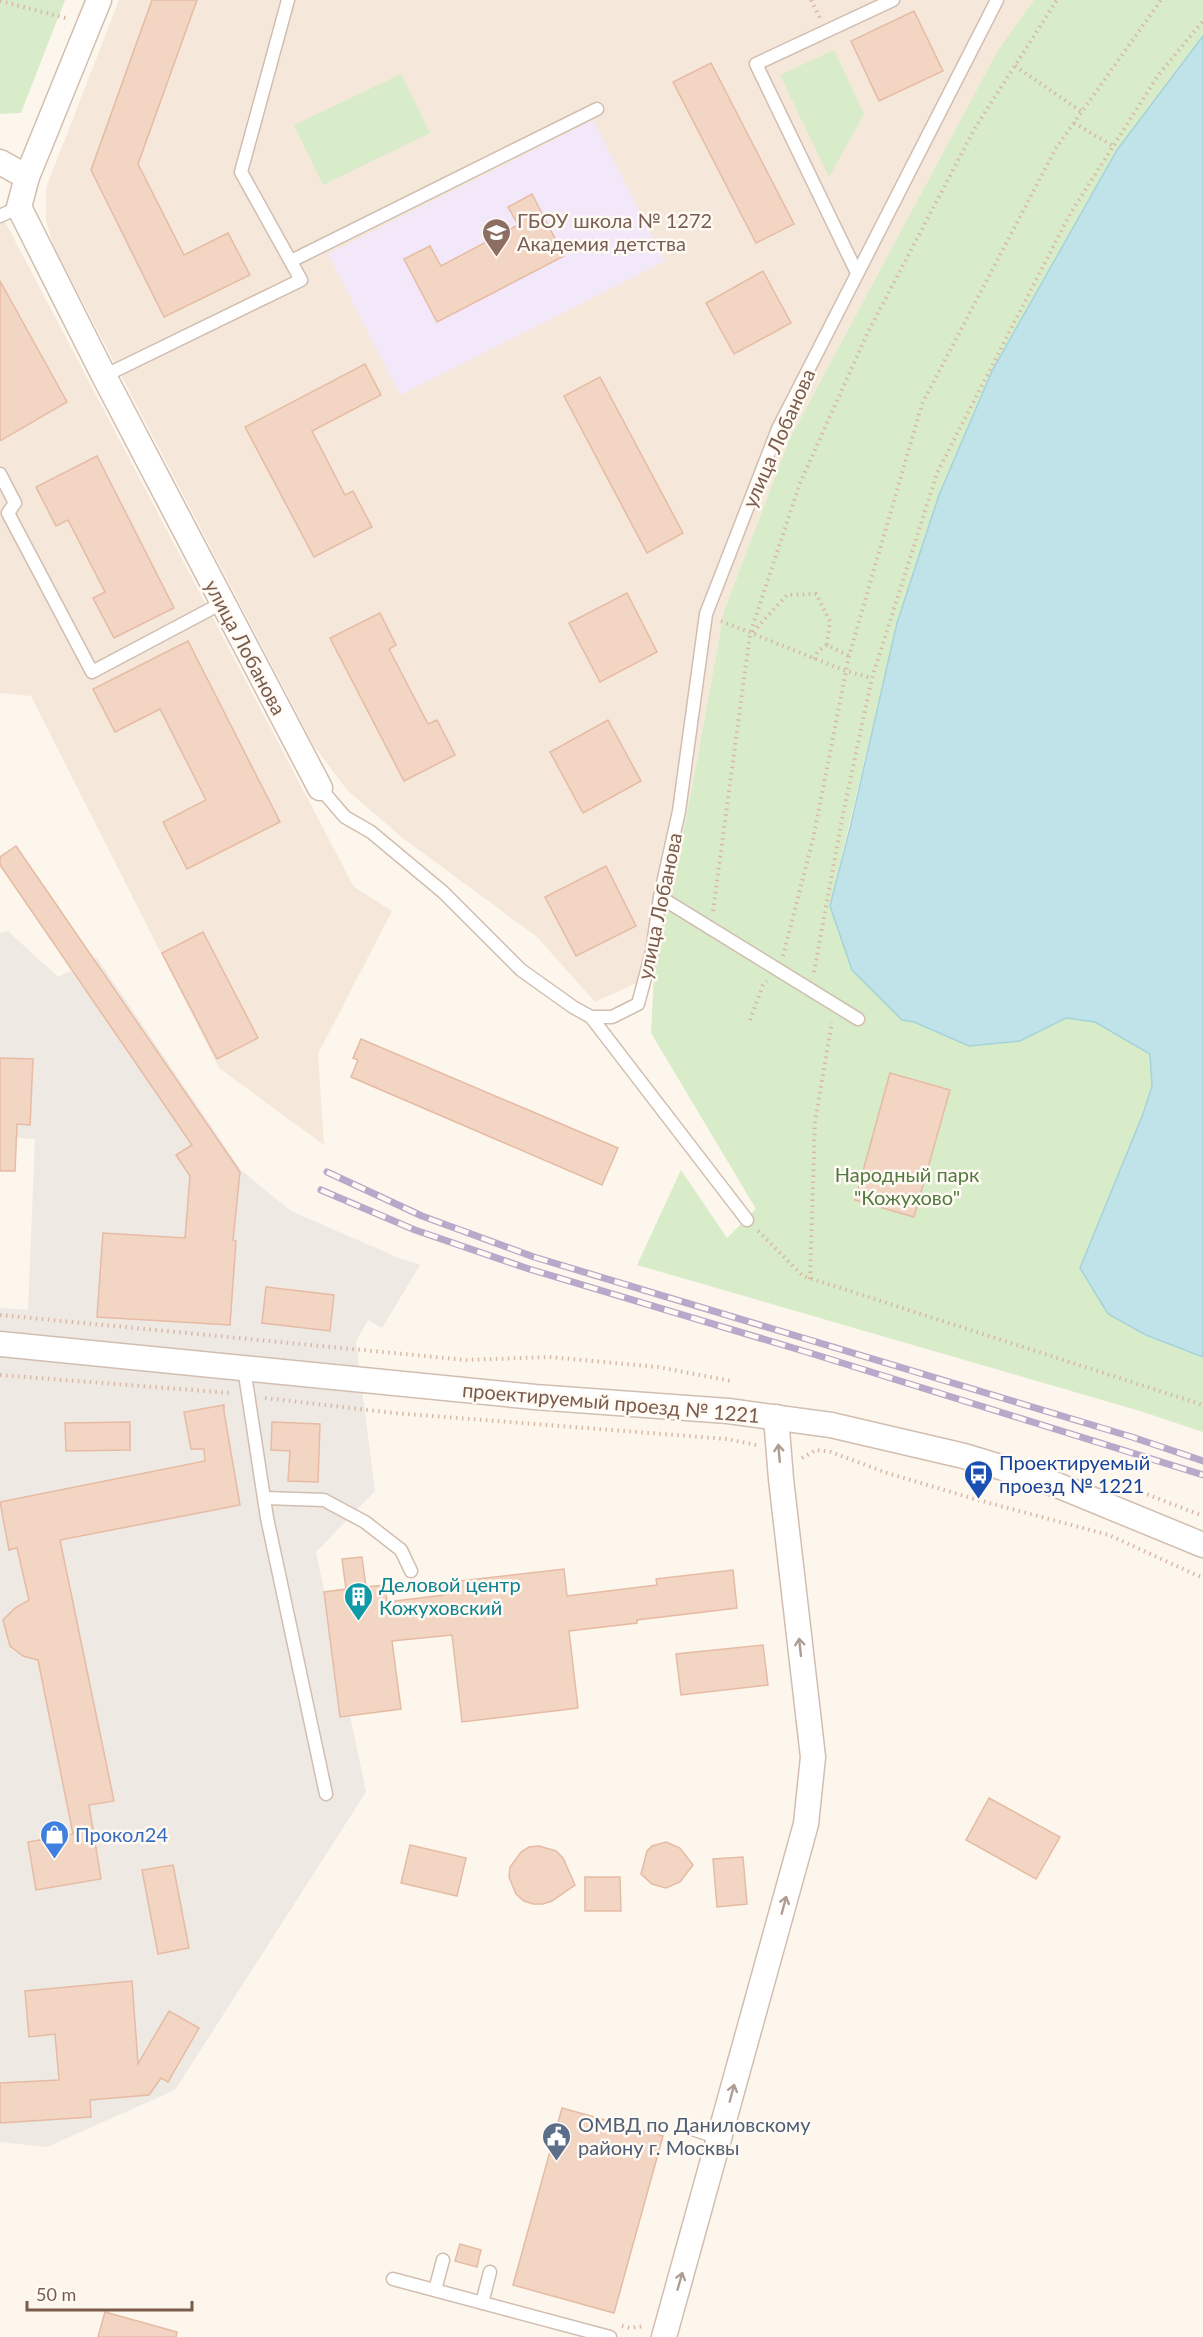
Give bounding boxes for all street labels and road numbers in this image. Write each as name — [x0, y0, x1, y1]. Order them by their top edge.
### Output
street label: улица Лобанова — [737, 365, 819, 511]
street label: улица Лобанова — [200, 575, 292, 719]
street label: улица Лобанова — [632, 830, 686, 982]
street label: проектируемый проезд № 1221 — [461, 1377, 761, 1427]

